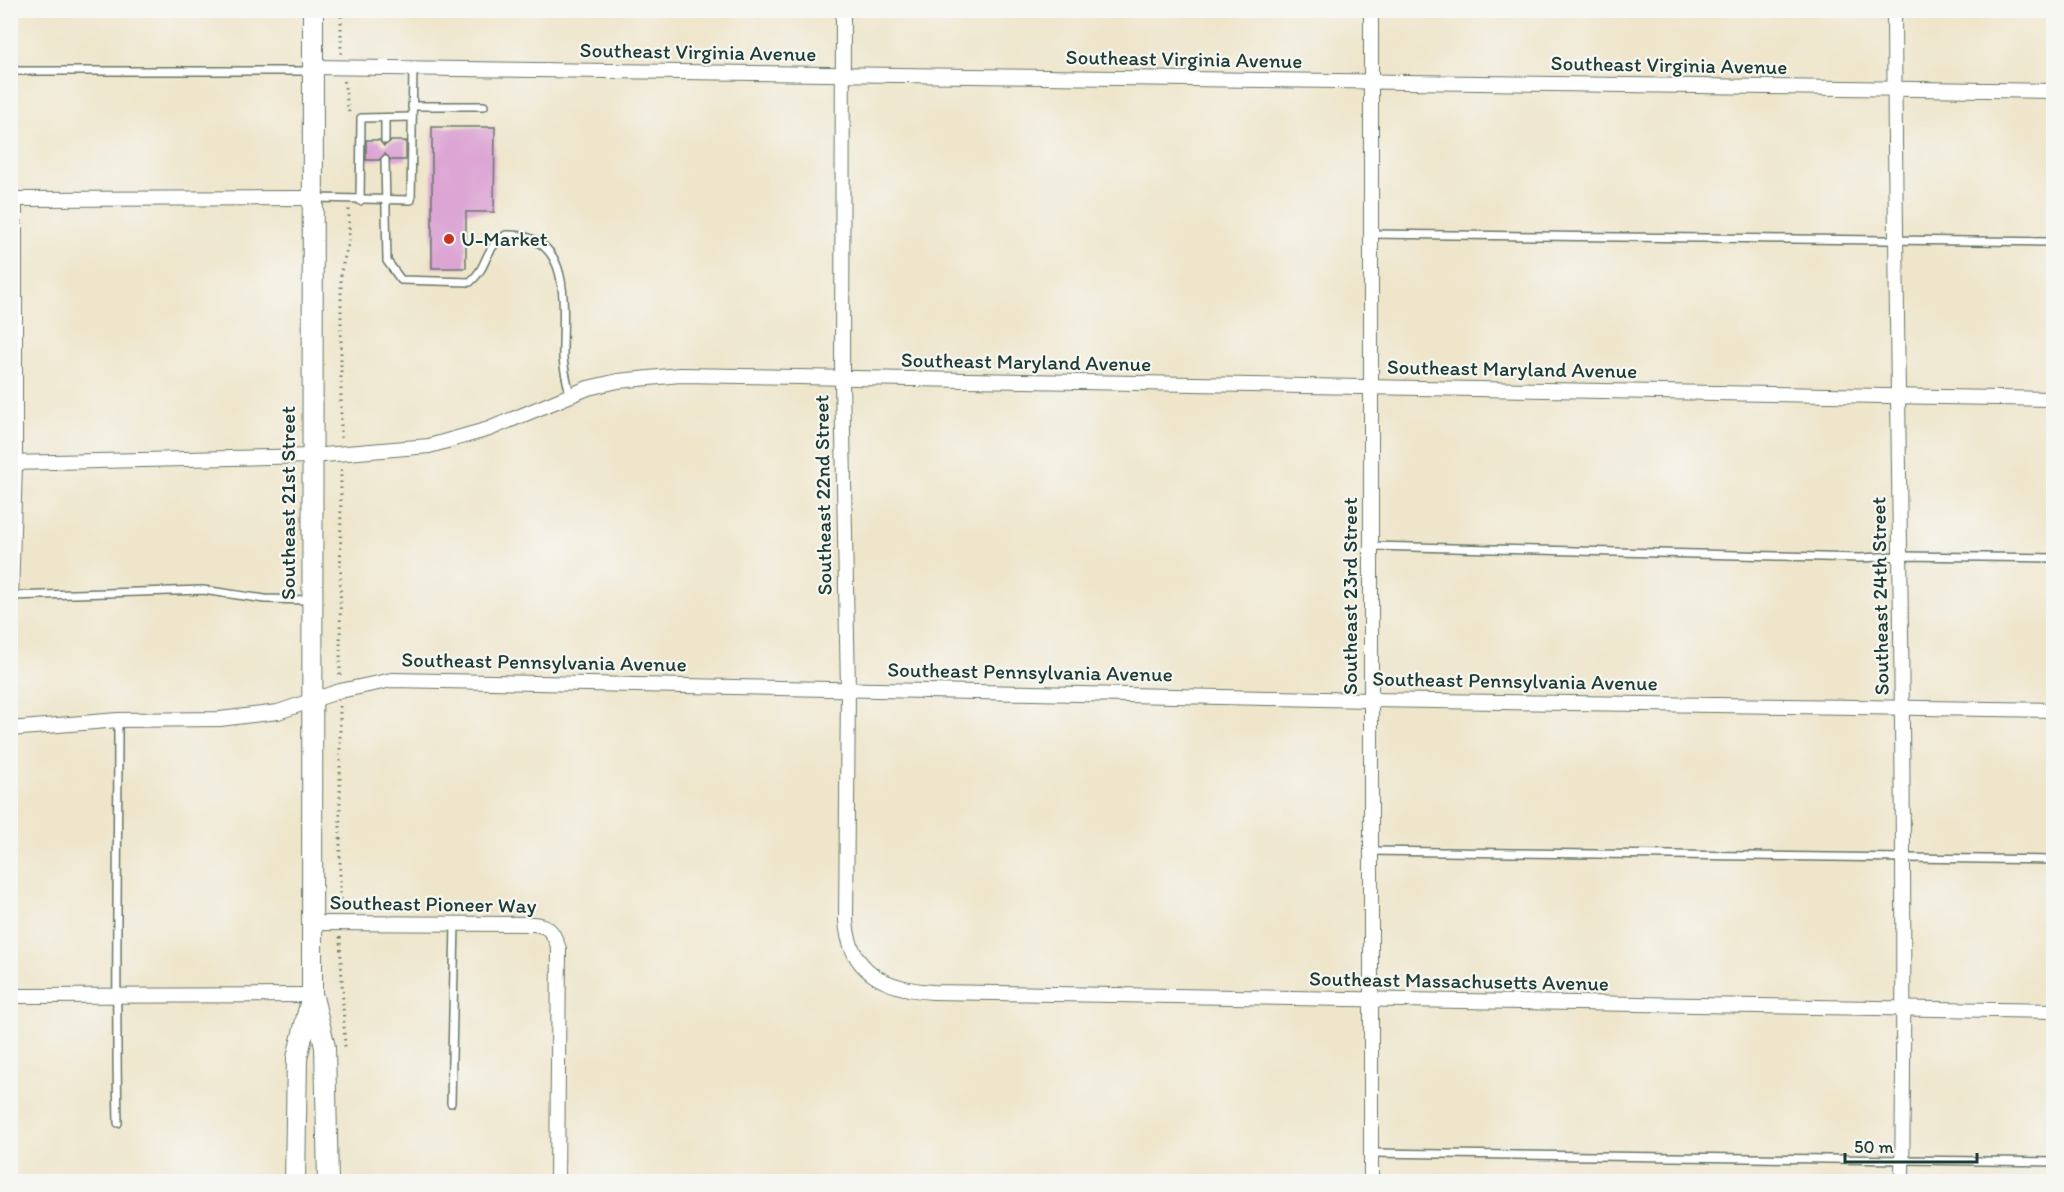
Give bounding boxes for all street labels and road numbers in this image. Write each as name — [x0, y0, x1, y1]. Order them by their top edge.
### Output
street label: Southeast Virginia Avenue — [579, 37, 817, 66]
street label: Southeast Virginia Avenue — [1065, 44, 1303, 73]
street label: Southeast Virginia Avenue — [1550, 50, 1788, 79]
street label: Southeast Maryland Avenue — [901, 347, 1151, 376]
street label: Southeast Maryland Avenue — [1387, 354, 1637, 383]
street label: Southeast 22nd Street — [808, 394, 837, 596]
street label: Southeast 21st Street — [275, 406, 300, 600]
street label: Southeast 24th Street — [1865, 496, 1894, 696]
street label: Southeast 23rd Street — [1337, 497, 1362, 695]
street label: Southeast Pennsylvania Avenue — [401, 647, 687, 676]
street label: Southeast Pennsylvania Avenue — [887, 657, 1173, 686]
street label: Southeast Pennsylvania Avenue — [1372, 666, 1658, 695]
street label: Southeast Pioneer Way — [329, 889, 537, 918]
street label: Southeast Massachusetts Avenue — [1309, 965, 1609, 996]

